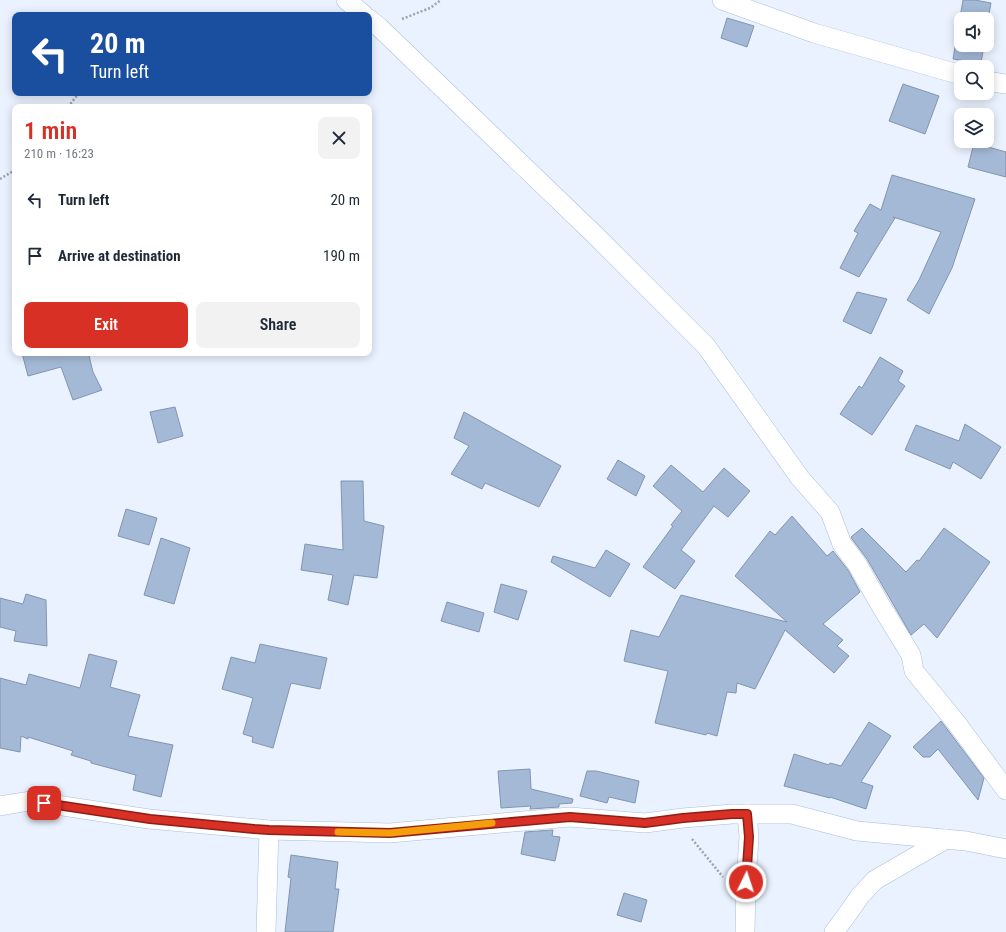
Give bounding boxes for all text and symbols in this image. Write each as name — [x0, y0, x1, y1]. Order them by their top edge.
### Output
map controls — [954, 12, 994, 148]
button: sound — [954, 12, 994, 52]
text: 20 m — [90, 27, 146, 60]
icon: left — [24, 28, 76, 80]
button: search — [954, 60, 994, 100]
text: Turn left — [90, 61, 149, 82]
button: layers — [954, 108, 994, 148]
text: 1 min — [24, 117, 77, 145]
button: close — [318, 117, 360, 159]
text: 210 m · 16:23 — [24, 146, 94, 161]
icon: left — [24, 189, 46, 211]
text: Turn left — [58, 191, 109, 209]
text: 20 m — [330, 191, 360, 209]
icon: arrive — [24, 245, 46, 267]
text: Arrive at destination — [58, 247, 181, 265]
text: 190 m — [323, 247, 360, 265]
button: Exit — [24, 302, 188, 348]
button: Share — [196, 302, 360, 348]
pin — [27, 786, 61, 820]
icon: arrive — [33, 792, 55, 814]
position arrow — [725, 861, 767, 903]

